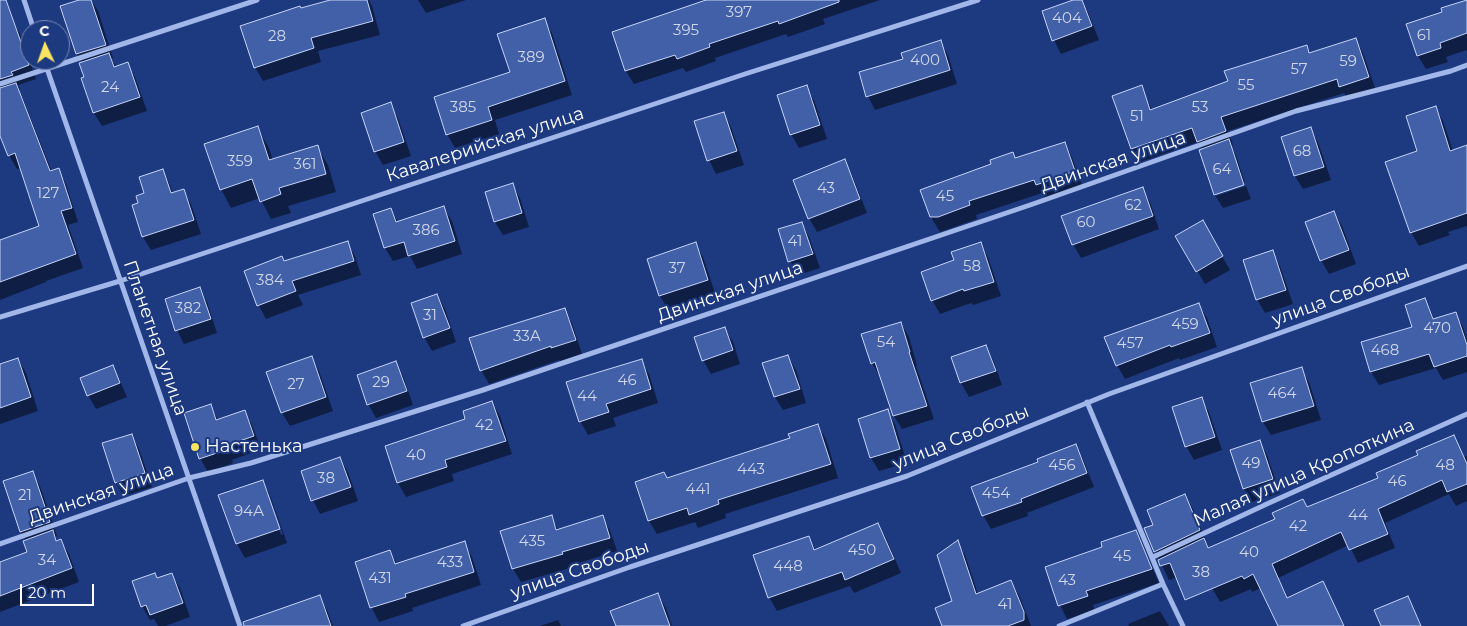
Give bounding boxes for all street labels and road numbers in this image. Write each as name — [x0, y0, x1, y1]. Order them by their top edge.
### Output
street label: Кавалерийская улица — [383, 103, 587, 187]
street label: Двинская улица — [1037, 127, 1189, 197]
street label: Двинская улица — [654, 257, 806, 327]
street label: Планетная улица — [118, 258, 192, 418]
street label: улица Свободы — [1269, 261, 1413, 331]
street label: улица Свободы — [890, 401, 1032, 475]
street label: Малая улица Кропоткина — [1190, 414, 1418, 532]
street label: Двинская улица — [25, 459, 177, 529]
street label: улица Свободы — [508, 536, 652, 604]

